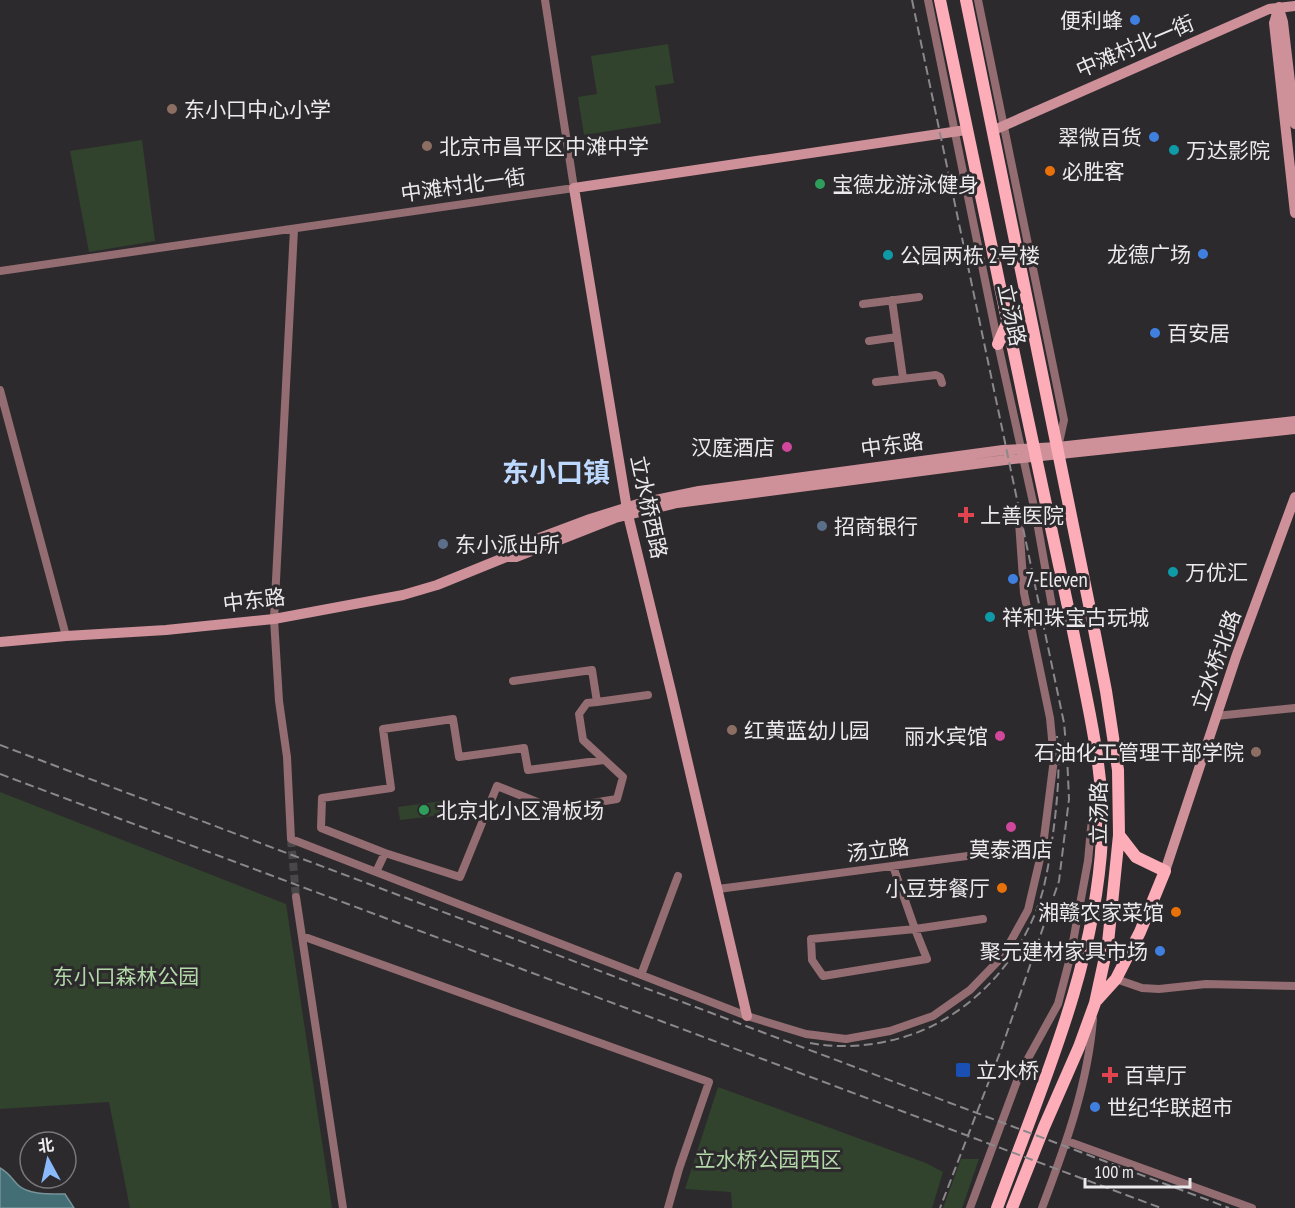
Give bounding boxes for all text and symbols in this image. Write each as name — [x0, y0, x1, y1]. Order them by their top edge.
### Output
place label: 便利蜂 — [1060, 7, 1123, 34]
street label: 中滩村北一街 — [1072, 9, 1198, 83]
marker: 便利蜂 — [1128, 13, 1142, 27]
place label: 东小口中心小学 — [184, 96, 331, 123]
marker: 东小口中心小学 — [165, 102, 179, 116]
place label: 翠微百货 — [1058, 124, 1142, 151]
marker: 翠微百货 — [1147, 130, 1161, 144]
place label: 北京市昌平区中滩中学 — [439, 133, 649, 160]
place label: 万达影院 — [1186, 137, 1270, 164]
marker: 北京市昌平区中滩中学 — [420, 139, 434, 153]
marker: 万达影院 — [1167, 143, 1181, 157]
place label: 必胜客 — [1062, 158, 1125, 185]
street label: 中滩村北一街 — [399, 163, 527, 207]
marker: 必胜客 — [1043, 164, 1057, 178]
place label: 宝德龙游泳健身 — [832, 171, 979, 198]
marker: 宝德龙游泳健身 — [813, 177, 827, 191]
place label: 龙德广场 — [1107, 241, 1191, 268]
place label: 公园两栋 2号楼 — [900, 242, 1040, 269]
marker: 龙德广场 — [1196, 247, 1210, 261]
marker: 公园两栋 2号楼 — [881, 248, 895, 262]
street label: 立汤路 — [992, 281, 1032, 349]
place label: 百安居 — [1167, 320, 1230, 347]
marker: 百安居 — [1148, 326, 1162, 340]
street label: 中东路 — [859, 427, 925, 463]
place label: 汉庭酒店 — [691, 434, 775, 461]
marker: 汉庭酒店 — [780, 440, 794, 454]
street label: 立水桥西路 — [625, 453, 673, 561]
district label: 东小口镇 — [502, 455, 610, 489]
place label: 上善医院 — [980, 502, 1064, 529]
marker: 上善医院 — [957, 506, 975, 524]
place label: 招商银行 — [834, 513, 918, 540]
marker: 招商银行 — [815, 519, 829, 533]
place label: 东小派出所 — [455, 531, 560, 558]
marker: 东小派出所 — [436, 537, 450, 551]
place label: 万优汇 — [1185, 559, 1248, 586]
marker: 万优汇 — [1166, 565, 1180, 579]
place label: 7-Eleven — [1025, 566, 1088, 593]
marker: 7-Eleven — [1006, 572, 1020, 586]
street label: 中东路 — [221, 583, 287, 617]
place label: 祥和珠宝古玩城 — [1002, 604, 1149, 631]
street label: 立水桥北路 — [1185, 606, 1247, 714]
marker: 祥和珠宝古玩城 — [983, 610, 997, 624]
place label: 红黄蓝幼儿园 — [744, 717, 870, 744]
marker: 红黄蓝幼儿园 — [725, 723, 739, 737]
place label: 丽水宾馆 — [904, 723, 988, 750]
marker: 丽水宾馆 — [993, 729, 1007, 743]
place label: 石油化工管理干部学院 — [1034, 739, 1244, 766]
marker: 石油化工管理干部学院 — [1249, 745, 1263, 759]
street label: 立汤路 — [1085, 782, 1112, 845]
place label: 北京北小区滑板场 — [436, 797, 604, 824]
marker: 北京北小区滑板场 — [417, 803, 431, 817]
marker: 莫泰酒店 — [1004, 820, 1018, 834]
street label: 汤立路 — [845, 833, 911, 867]
place label: 莫泰酒店 — [969, 836, 1053, 863]
place label: 小豆芽餐厅 — [885, 875, 990, 902]
marker: 小豆芽餐厅 — [995, 881, 1009, 895]
place label: 湘赣农家菜馆 — [1038, 899, 1164, 926]
marker: 湘赣农家菜馆 — [1169, 905, 1183, 919]
place label: 聚元建材家具市场 — [980, 938, 1148, 965]
marker: 聚元建材家具市场 — [1153, 944, 1167, 958]
park label: 东小口森林公园 — [53, 963, 200, 990]
place label: 立水桥 — [976, 1057, 1039, 1084]
marker: 立水桥 — [954, 1061, 972, 1079]
place label: 百草厅 — [1124, 1062, 1187, 1089]
marker: 百草厅 — [1101, 1066, 1119, 1084]
place label: 世纪华联超市 — [1107, 1094, 1233, 1121]
marker: 世纪华联超市 — [1088, 1100, 1102, 1114]
north arrow — [18, 1130, 78, 1190]
text: 北 — [37, 1134, 55, 1156]
park label: 立水桥公园西区 — [695, 1146, 842, 1173]
scale bar — [1085, 1151, 1190, 1189]
text: 100 m — [1094, 1160, 1134, 1183]

